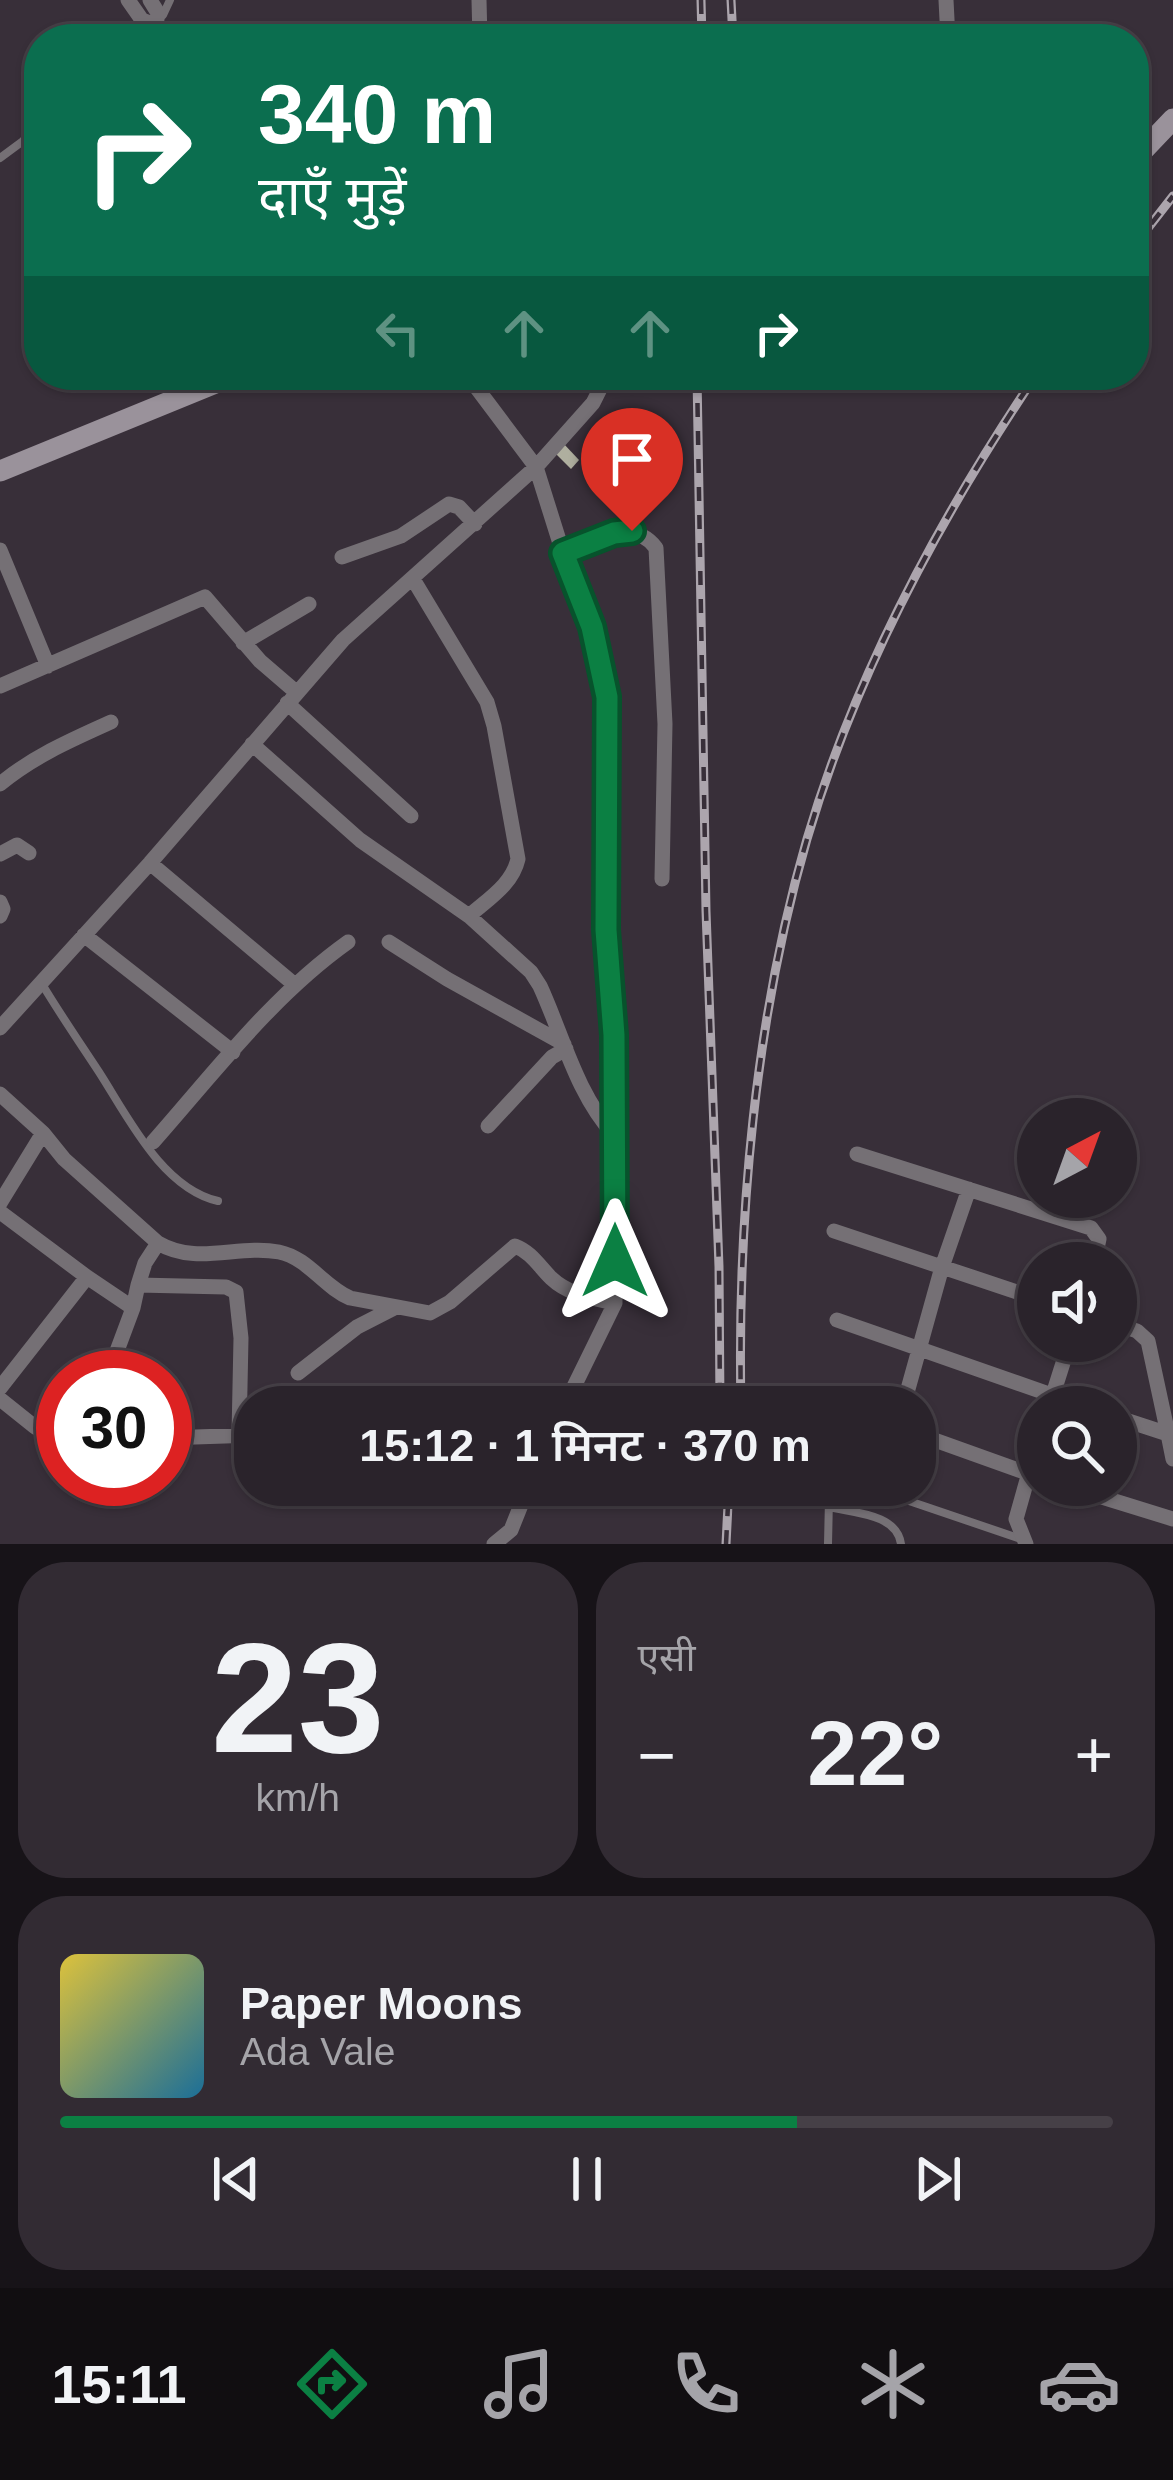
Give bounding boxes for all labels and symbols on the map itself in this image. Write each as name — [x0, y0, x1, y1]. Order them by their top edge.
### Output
pin — [581, 408, 683, 531]
north arrow — [1017, 1098, 1137, 1218]
position arrow — [552, 1198, 678, 1324]
speed limit sign: 30 — [36, 1350, 192, 1506]

